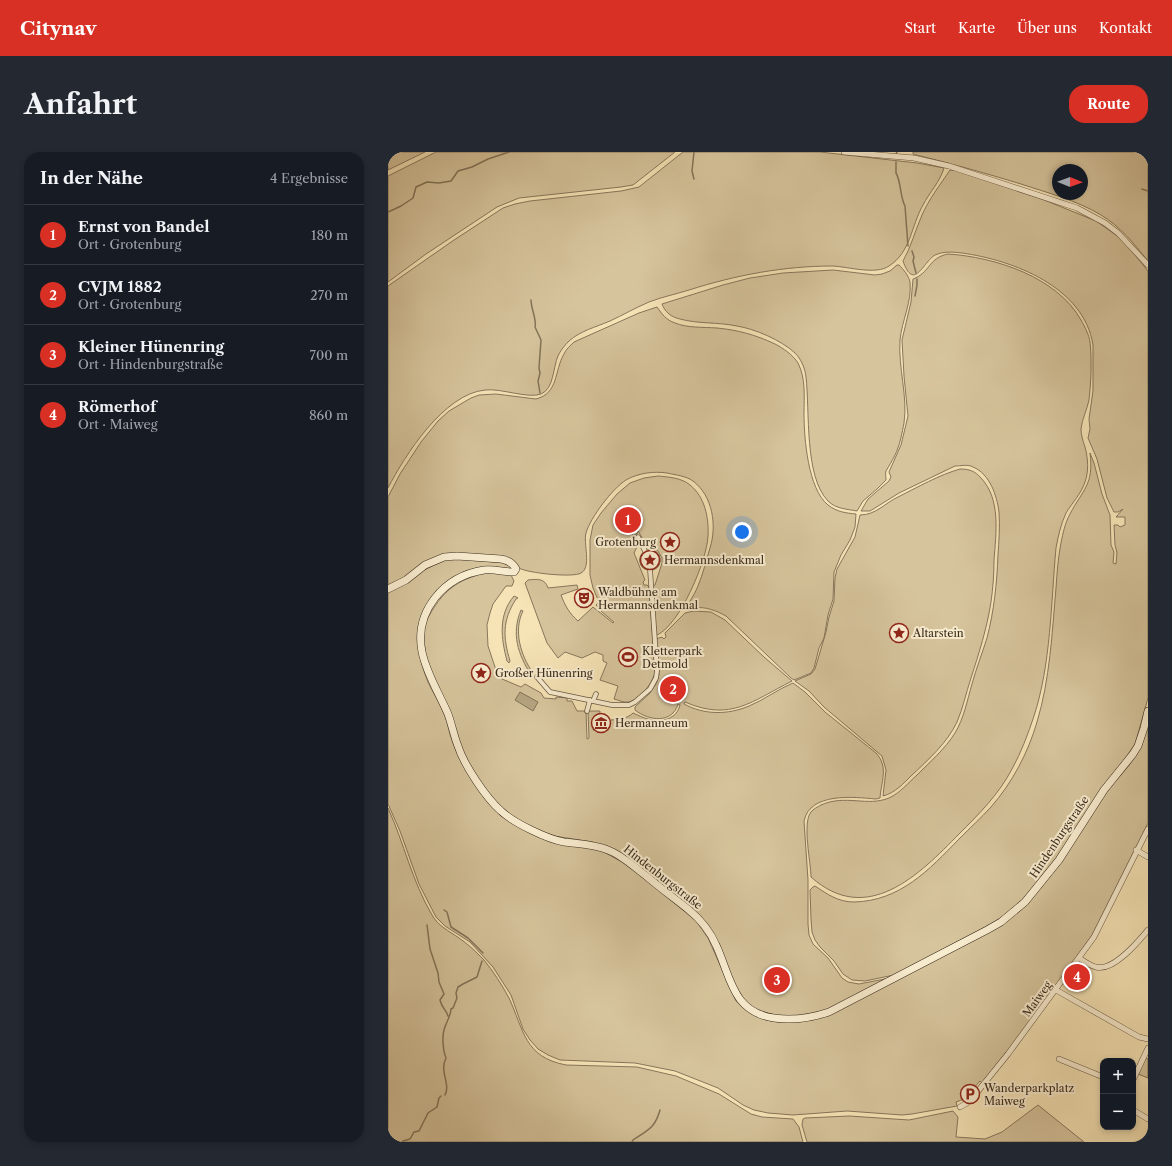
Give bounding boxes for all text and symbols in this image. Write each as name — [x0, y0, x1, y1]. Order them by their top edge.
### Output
text: Citynav — [20, 17, 97, 40]
text: Start — [904, 19, 936, 37]
text: Karte — [958, 19, 995, 37]
text: Über uns — [1017, 19, 1077, 37]
text: Kontakt — [1099, 19, 1152, 37]
button: Route — [1069, 85, 1148, 123]
text: Anfahrt — [24, 87, 137, 121]
north arrow — [1052, 164, 1088, 200]
text: In der Nähe — [40, 168, 143, 188]
text: 4 Ergebnisse — [270, 170, 348, 186]
text: Ernst von Bandel — [78, 217, 210, 236]
text: 1 — [50, 227, 56, 243]
text: 180 m — [311, 227, 348, 243]
text: Ort · Grotenburg — [78, 236, 181, 252]
text: CVJM 1882 — [78, 277, 162, 296]
text: 2 — [49, 287, 57, 303]
text: 270 m — [310, 287, 348, 303]
text: Ort · Grotenburg — [78, 296, 181, 312]
text: Kleiner Hünenring — [78, 337, 224, 356]
text: 3 — [49, 347, 57, 363]
text: 700 m — [310, 347, 348, 363]
text: Ort · Hindenburgstraße — [78, 356, 223, 372]
text: Römerhof — [78, 397, 156, 416]
text: 4 — [49, 407, 57, 423]
text: 860 m — [309, 407, 348, 423]
text: Ort · Maiweg — [78, 416, 158, 432]
pin: 1 — [615, 505, 641, 535]
your location — [732, 522, 752, 542]
place icon: Grotenburg — [659, 531, 681, 553]
place label: Grotenburg — [595, 535, 656, 549]
place icon: Hermannsdenkmal — [639, 549, 661, 571]
place label: Hermannsdenkmal — [664, 553, 765, 567]
place label: Waldbühne am Hermannsdenkmal — [597, 585, 699, 612]
theatre icon: Waldbühne am Hermannsdenkmal — [573, 587, 595, 609]
place icon: Altarstein — [888, 622, 910, 644]
place label: Altarstein — [912, 626, 964, 640]
place label: Kletterpark Detmold — [642, 644, 703, 671]
sports icon: Kletterpark Detmold — [617, 646, 639, 668]
place icon: Großer Hünenring — [470, 662, 492, 684]
place label: Großer Hünenring — [495, 666, 593, 680]
pin: 2 — [660, 674, 686, 704]
museum icon: Hermanneum — [590, 712, 612, 734]
place label: Hermanneum — [615, 716, 689, 730]
street label: Hindenburgstraße — [1026, 793, 1092, 881]
street label: Hindenburgstraße — [621, 842, 705, 912]
pin: 4 — [1064, 962, 1090, 992]
pin: 3 — [764, 965, 790, 995]
street label: Maiweg — [1019, 978, 1055, 1020]
map controls — [1100, 1058, 1136, 1130]
button: + — [1100, 1058, 1136, 1094]
place label: Wanderparkplatz Maiweg — [983, 1081, 1075, 1108]
parking icon: Wanderparkplatz Maiweg — [959, 1083, 981, 1105]
button: − — [1100, 1094, 1136, 1130]

